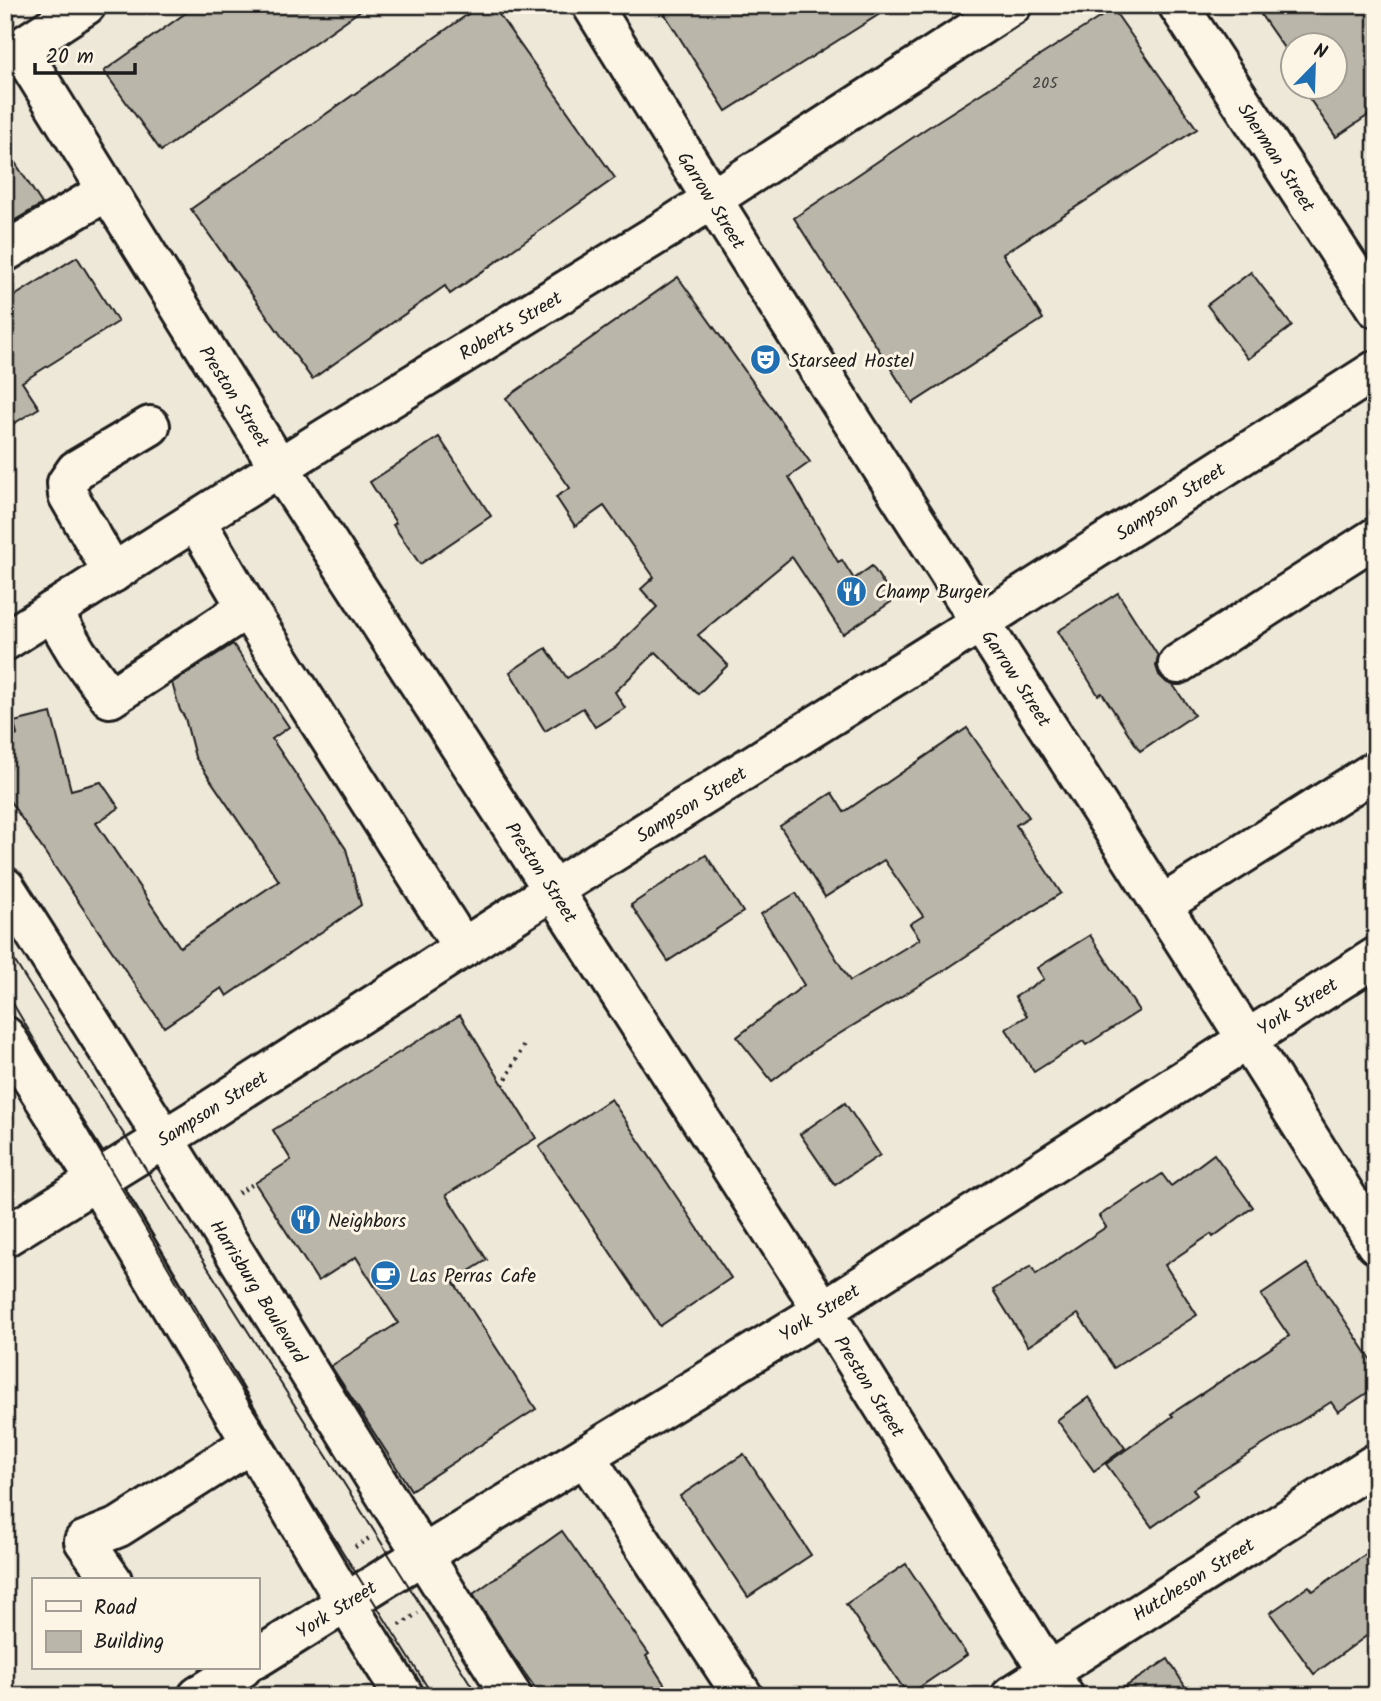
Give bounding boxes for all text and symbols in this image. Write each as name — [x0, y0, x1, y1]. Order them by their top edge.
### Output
scale bar — [35, 32, 135, 76]
north arrow — [1280, 32, 1350, 102]
text: N — [1308, 36, 1331, 68]
text: 20 m — [46, 41, 94, 74]
house number: 205 — [1032, 71, 1059, 96]
street label: Sherman Street — [1229, 97, 1322, 219]
street label: Garrow Street — [668, 146, 753, 256]
street label: Roberts Street — [454, 284, 569, 369]
street label: Preston Street — [190, 340, 277, 454]
theatre icon: Starseed Hostel — [749, 343, 783, 377]
place label: Starseed Hostel — [789, 347, 914, 377]
street label: Sampson Street — [1110, 455, 1233, 550]
restaurant icon: Champ Burger — [835, 574, 869, 608]
place label: Champ Burger — [875, 578, 990, 608]
street label: Garrow Street — [973, 625, 1058, 734]
street label: Sampson Street — [631, 759, 754, 852]
street label: Preston Street — [496, 817, 585, 930]
street label: York Street — [1252, 971, 1345, 1044]
street label: Sampson Street — [152, 1063, 275, 1156]
restaurant icon: Neighbors — [288, 1203, 322, 1237]
place label: Neighbors — [328, 1207, 406, 1237]
street label: Harrisburg Boulevard — [201, 1214, 314, 1370]
cafe icon: Las Perras Cafe — [369, 1258, 403, 1292]
place label: Las Perras Cafe — [409, 1262, 537, 1292]
street label: York Street — [774, 1277, 867, 1350]
street label: Preston Street — [825, 1330, 912, 1444]
street label: Hutcheson Street — [1127, 1531, 1262, 1630]
street label: York Street — [291, 1574, 384, 1647]
legend — [32, 1578, 259, 1670]
text: Road — [94, 1592, 137, 1625]
text: Building — [94, 1626, 164, 1659]

